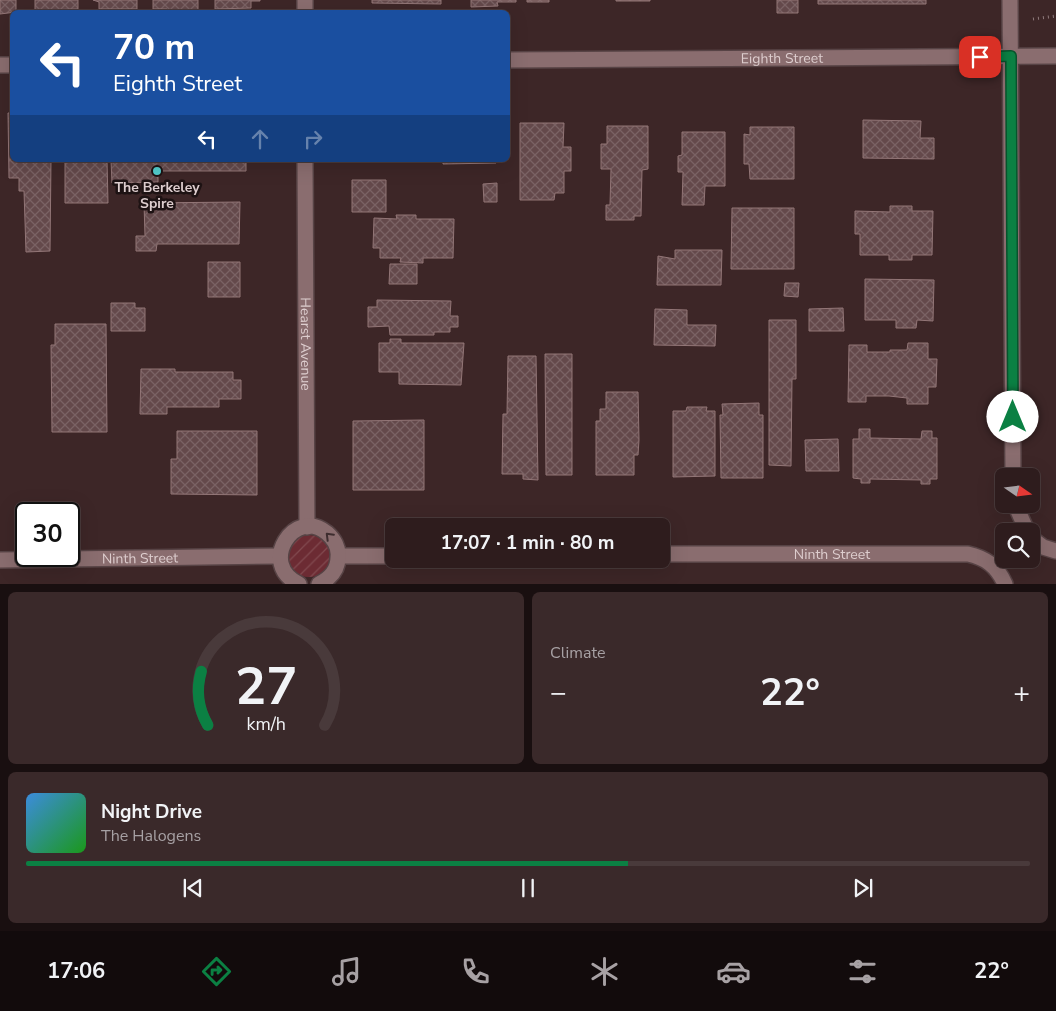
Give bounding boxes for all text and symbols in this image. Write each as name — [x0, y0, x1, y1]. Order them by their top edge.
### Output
text: 70 m — [113, 24, 195, 71]
icon: left — [30, 30, 95, 95]
pin — [959, 36, 1001, 78]
icon: arrive — [966, 43, 994, 71]
street label: Eighth Street — [741, 49, 823, 68]
text: Eighth Street — [113, 69, 242, 99]
icon: left — [193, 125, 221, 153]
icon: ahead — [246, 125, 274, 153]
icon: right — [299, 125, 327, 153]
marker: The Berkeley Spire — [151, 165, 163, 177]
place label: The Berkeley Spire — [114, 178, 200, 213]
street label: Hearst Avenue — [296, 297, 315, 391]
position arrow — [986, 390, 1038, 442]
north arrow — [995, 468, 1040, 512]
map controls — [995, 468, 1040, 568]
speed limit sign: 30 — [15, 502, 80, 567]
button: search — [995, 523, 1040, 568]
text: 17:07 · 1 min · 80 m — [440, 530, 615, 556]
one-way arrow — [326, 533, 335, 542]
street label: Ninth Street — [794, 545, 870, 564]
street label: Ninth Street — [102, 548, 178, 569]
text: Climate — [550, 642, 605, 664]
text: 27 — [235, 651, 297, 722]
text: 22° — [760, 667, 820, 718]
text: − — [550, 674, 567, 712]
text: + — [1013, 674, 1030, 712]
text: km/h — [246, 712, 286, 736]
text: Night Drive — [101, 799, 202, 825]
text: The Halogens — [101, 825, 201, 847]
icon: previous — [179, 874, 207, 902]
icon: pause — [514, 874, 542, 902]
icon: next — [849, 874, 877, 902]
icon: directions — [199, 954, 234, 989]
icon: music — [329, 954, 364, 989]
icon: phone — [458, 954, 493, 989]
icon: climate — [587, 954, 622, 989]
icon: car — [716, 954, 751, 989]
icon: filters — [845, 954, 880, 989]
text: 17:06 — [47, 956, 105, 986]
text: 22° — [974, 956, 1009, 986]

